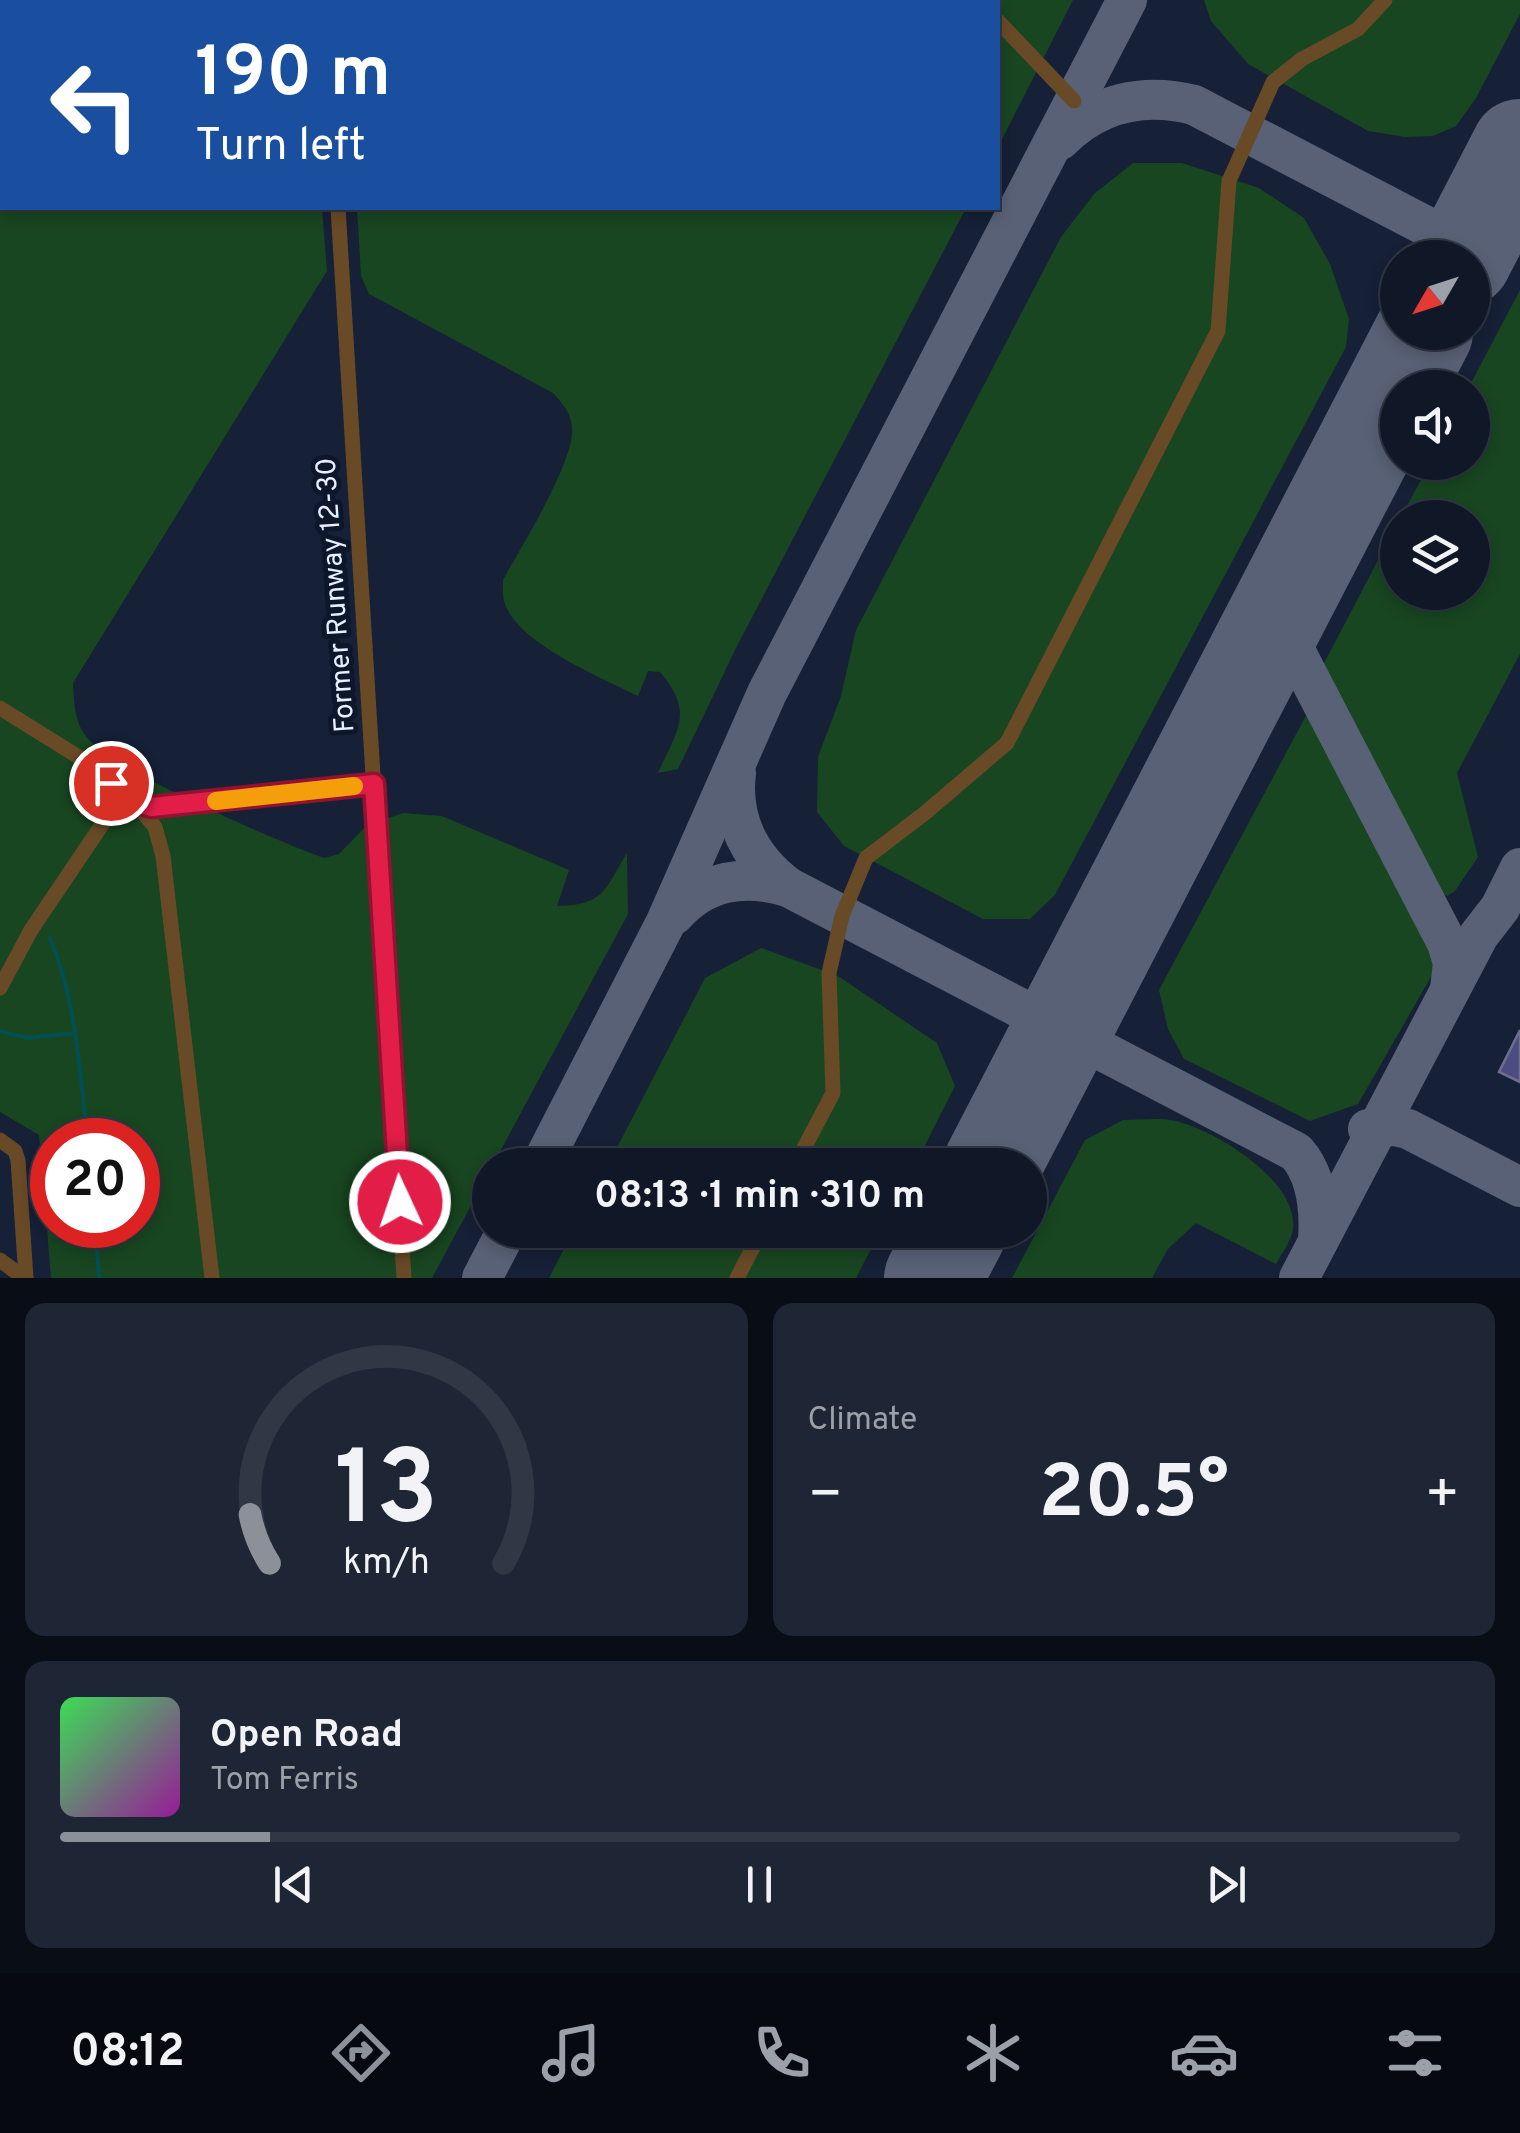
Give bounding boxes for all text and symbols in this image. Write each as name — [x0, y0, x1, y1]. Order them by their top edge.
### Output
text: 190 m — [195, 32, 391, 121]
icon: left — [30, 40, 160, 170]
text: Turn left — [195, 119, 366, 176]
north arrow — [1380, 240, 1490, 350]
map controls — [1380, 240, 1490, 610]
button: sound — [1380, 370, 1490, 480]
street label: Former Runway 12-30 — [309, 456, 365, 734]
button: layers — [1380, 500, 1490, 610]
pin — [69, 741, 154, 826]
icon: arrive — [84, 756, 139, 811]
speed limit sign: 20 — [30, 1118, 160, 1248]
position arrow — [348, 1150, 452, 1254]
text: 08:13 · 1 min · 310 m — [594, 1173, 925, 1222]
text: Climate — [808, 1401, 917, 1441]
text: 13 — [334, 1429, 438, 1561]
text: 20.5° — [1039, 1449, 1229, 1544]
text: − — [808, 1462, 843, 1532]
text: + — [1425, 1462, 1460, 1532]
text: km/h — [343, 1541, 430, 1587]
text: Open Road — [210, 1712, 403, 1761]
text: Tom Ferris — [210, 1761, 359, 1801]
icon: previous — [266, 1857, 321, 1912]
icon: pause — [732, 1857, 787, 1912]
icon: next — [1199, 1857, 1254, 1912]
icon: directions — [326, 2018, 396, 2088]
icon: music — [536, 2018, 606, 2088]
icon: phone — [747, 2018, 817, 2088]
icon: climate — [958, 2018, 1028, 2088]
icon: car — [1169, 2018, 1239, 2088]
icon: filters — [1380, 2018, 1450, 2088]
text: 08:12 — [70, 2025, 185, 2082]

